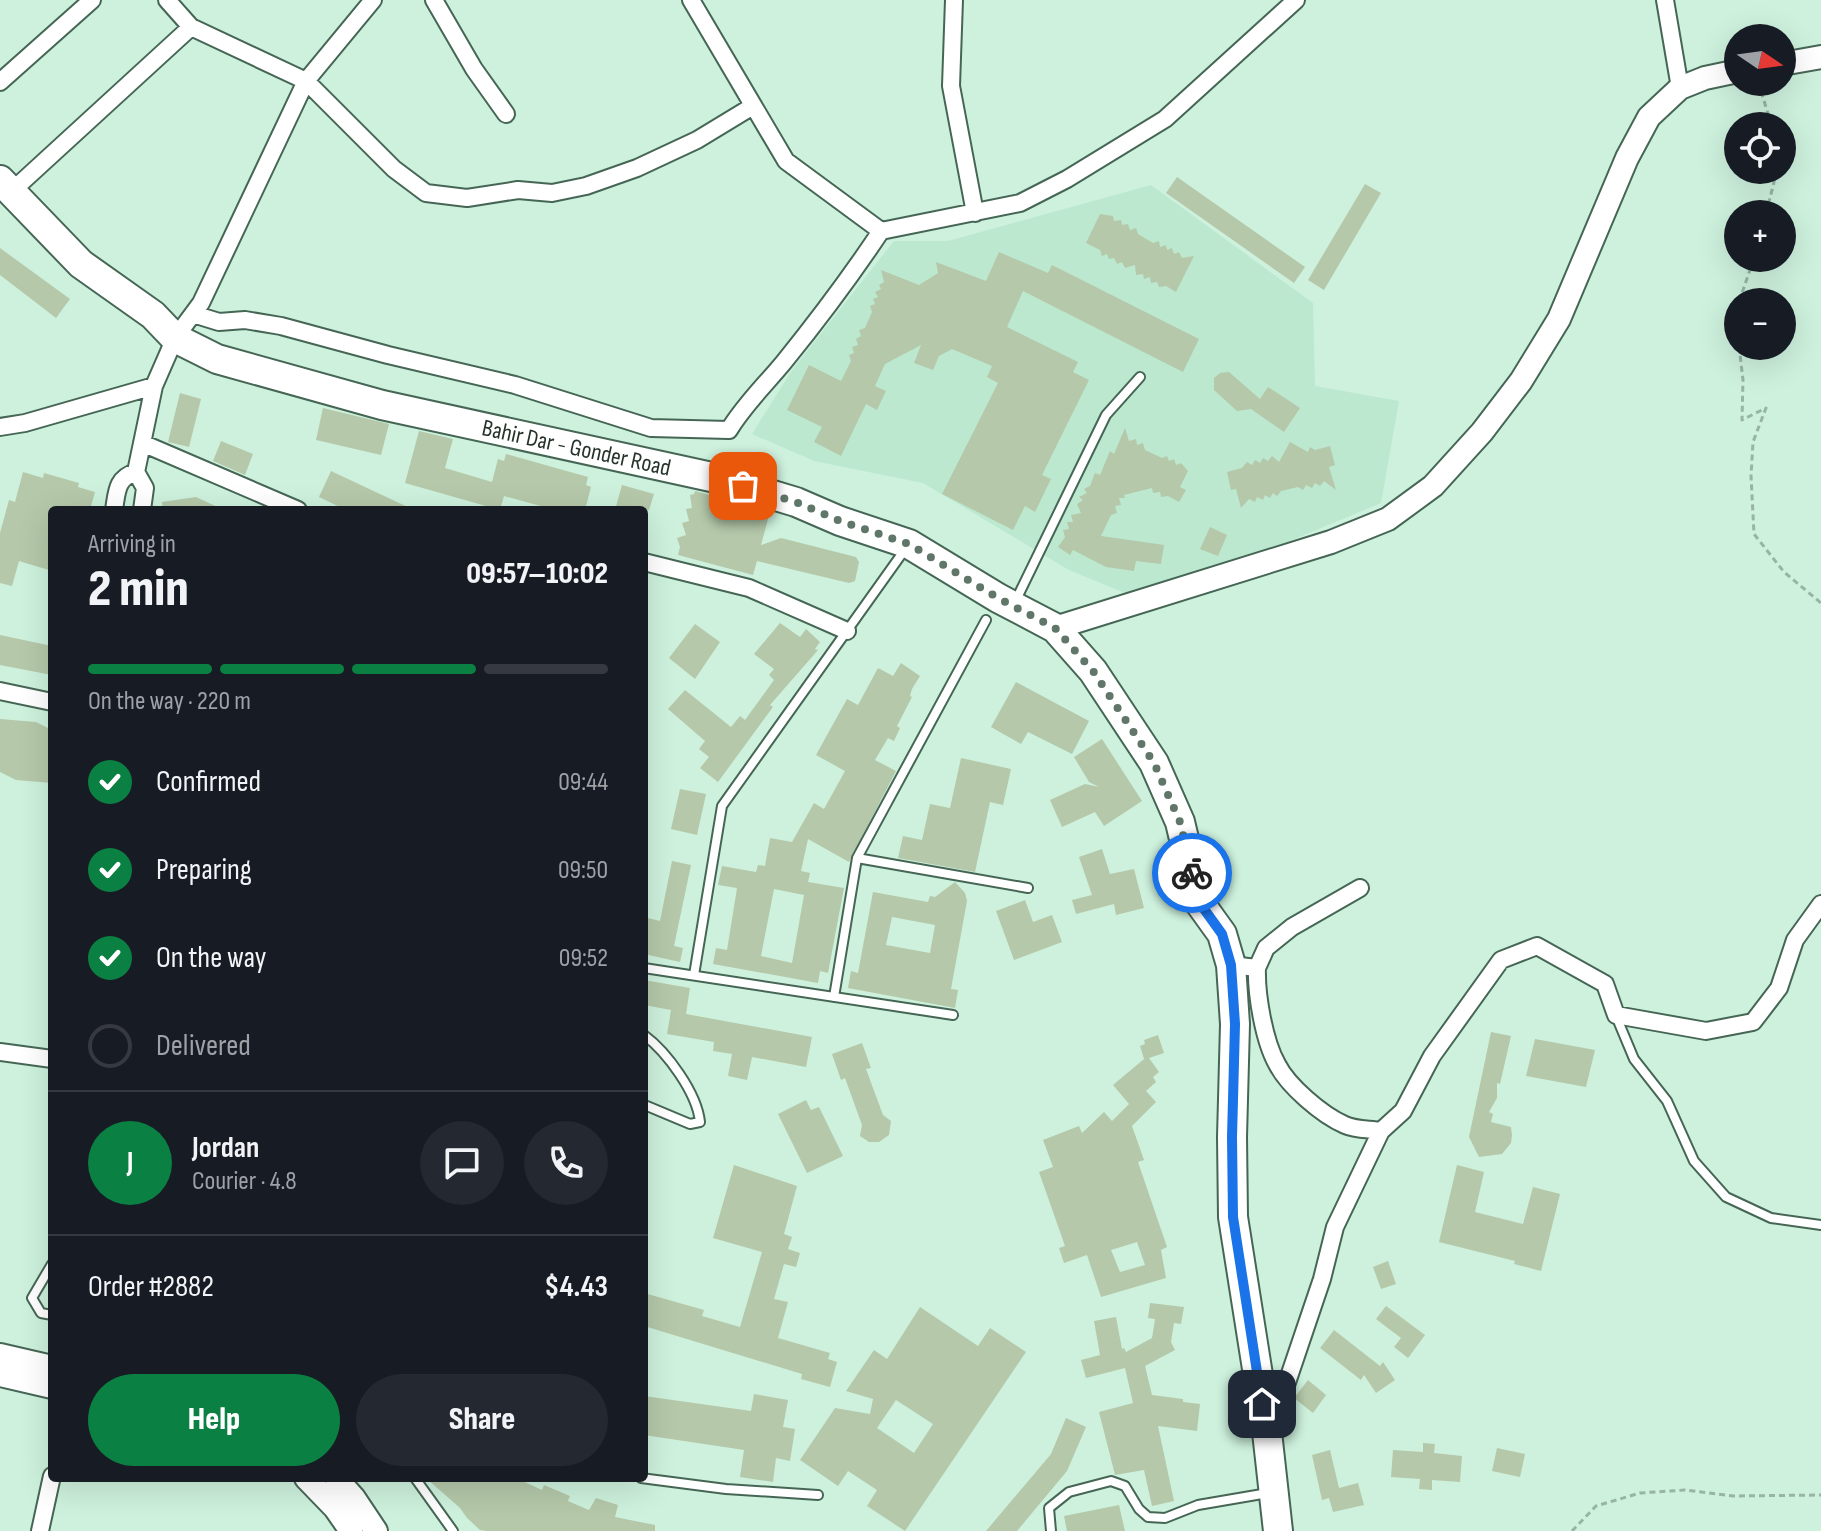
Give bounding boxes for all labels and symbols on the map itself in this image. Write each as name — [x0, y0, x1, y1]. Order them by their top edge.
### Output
north arrow — [1724, 24, 1796, 96]
street label: Bahir Dar - Gonder Road — [479, 413, 674, 482]
pin — [709, 452, 777, 520]
courier — [1152, 833, 1232, 913]
pin — [1228, 1370, 1296, 1438]

